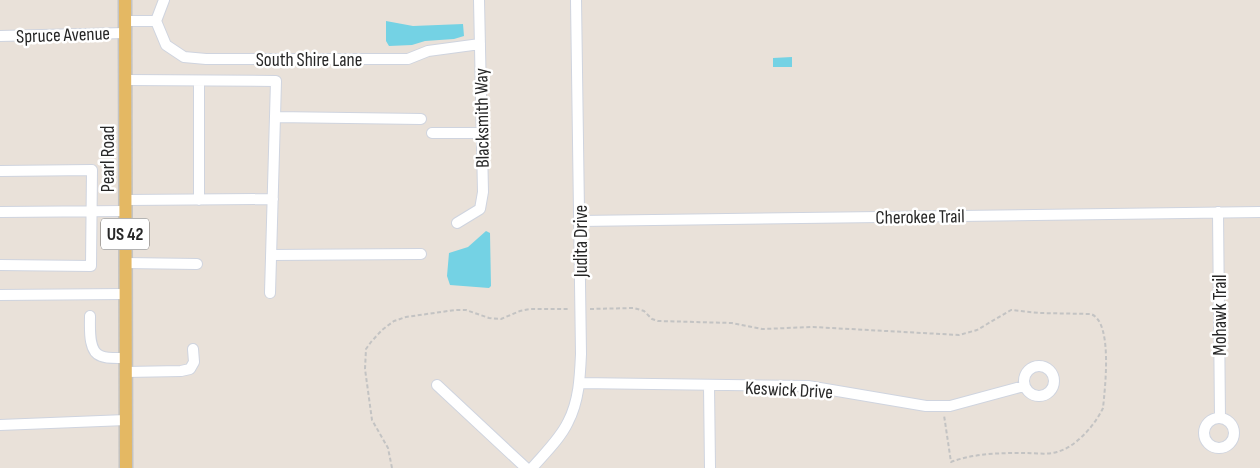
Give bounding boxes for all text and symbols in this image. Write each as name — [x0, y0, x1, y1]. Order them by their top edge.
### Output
street label: Spruce Avenue — [16, 22, 110, 49]
street label: South Shire Lane — [256, 49, 362, 72]
street label: Blacksmith Way — [470, 67, 495, 168]
street label: Pearl Road — [97, 126, 120, 192]
street label: Judita Drive — [570, 205, 593, 278]
street label: Cherokee Trail — [875, 205, 965, 230]
road number: US 42 — [101, 218, 149, 250]
street label: Mohawk Trail — [1209, 274, 1232, 356]
street label: Keswick Drive — [744, 377, 833, 404]

